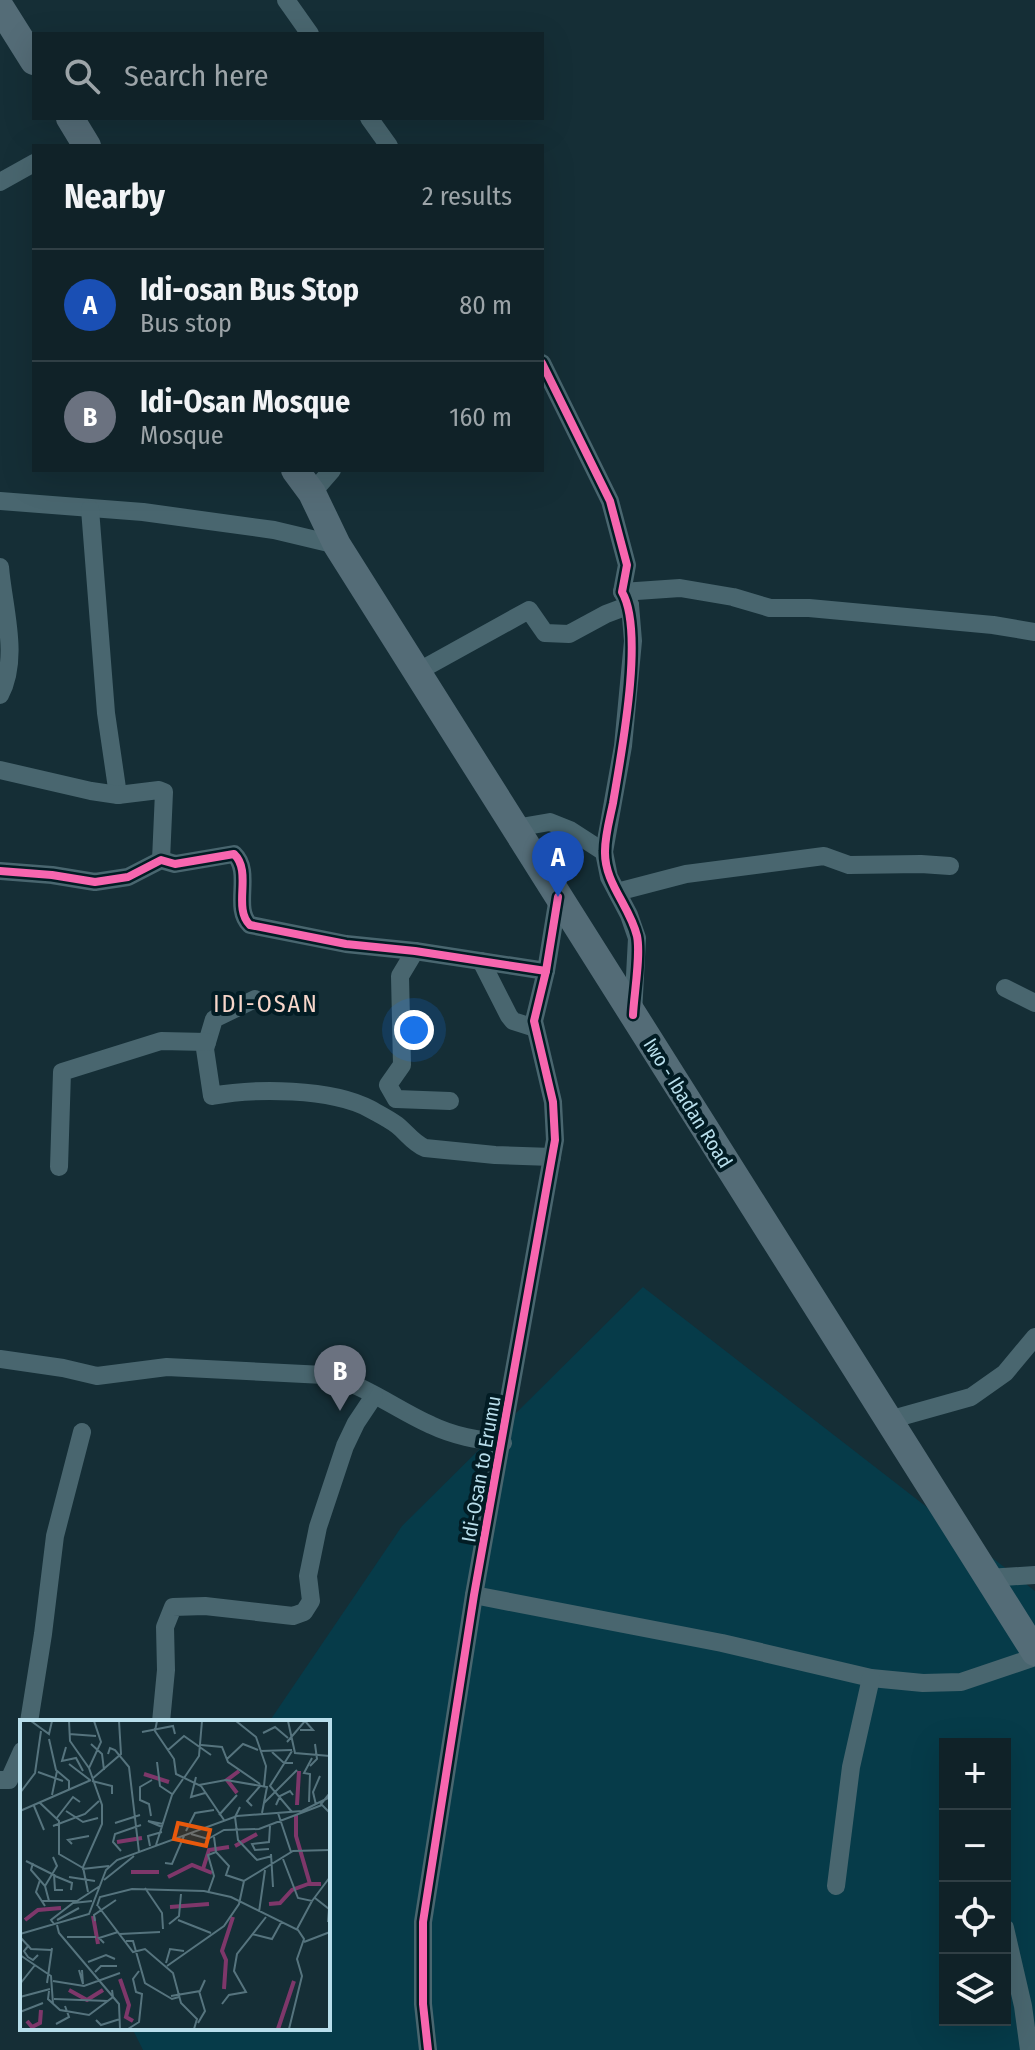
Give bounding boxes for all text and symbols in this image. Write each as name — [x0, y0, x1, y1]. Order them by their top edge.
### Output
search box — [32, 32, 544, 120]
icon: search — [60, 54, 104, 98]
text: Search here — [124, 58, 269, 94]
text: Nearby — [64, 176, 165, 217]
text: 2 results — [422, 181, 512, 212]
text: Idi-osan Bus Stop — [140, 272, 359, 308]
text: A — [83, 290, 97, 321]
text: 80 m — [459, 290, 512, 321]
text: Bus stop — [140, 308, 232, 339]
text: Idi-Osan Mosque — [140, 384, 350, 420]
text: B — [83, 402, 97, 433]
text: 160 m — [449, 402, 512, 433]
text: Mosque — [140, 420, 224, 451]
pin: A — [532, 831, 584, 897]
district label: IDI-OSAN — [213, 990, 319, 1018]
your location — [394, 1010, 434, 1050]
street label: Iwo - Ibadan Road — [639, 1034, 737, 1172]
pin: B — [314, 1345, 366, 1411]
street label: Idi-Osan to Erumu — [456, 1394, 506, 1544]
inset map — [20, 1720, 330, 2030]
map controls — [939, 1738, 1011, 2026]
button: + — [939, 1738, 1011, 1810]
button: − — [939, 1810, 1011, 1882]
button: locate — [939, 1882, 1011, 1954]
button: layers — [939, 1954, 1011, 2026]

